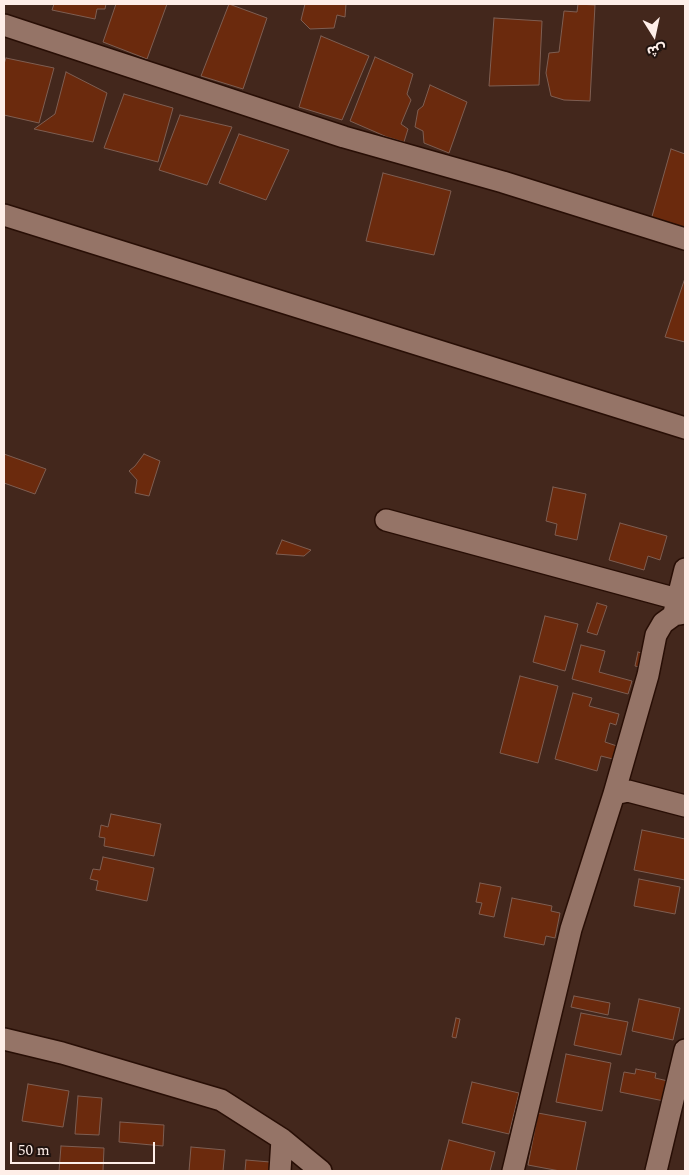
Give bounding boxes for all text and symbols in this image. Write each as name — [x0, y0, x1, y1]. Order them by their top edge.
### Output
north arrow — [629, 10, 679, 60]
text: ش — [645, 38, 668, 62]
scale bar — [12, 1132, 158, 1164]
text: 50 m — [18, 1139, 50, 1162]

